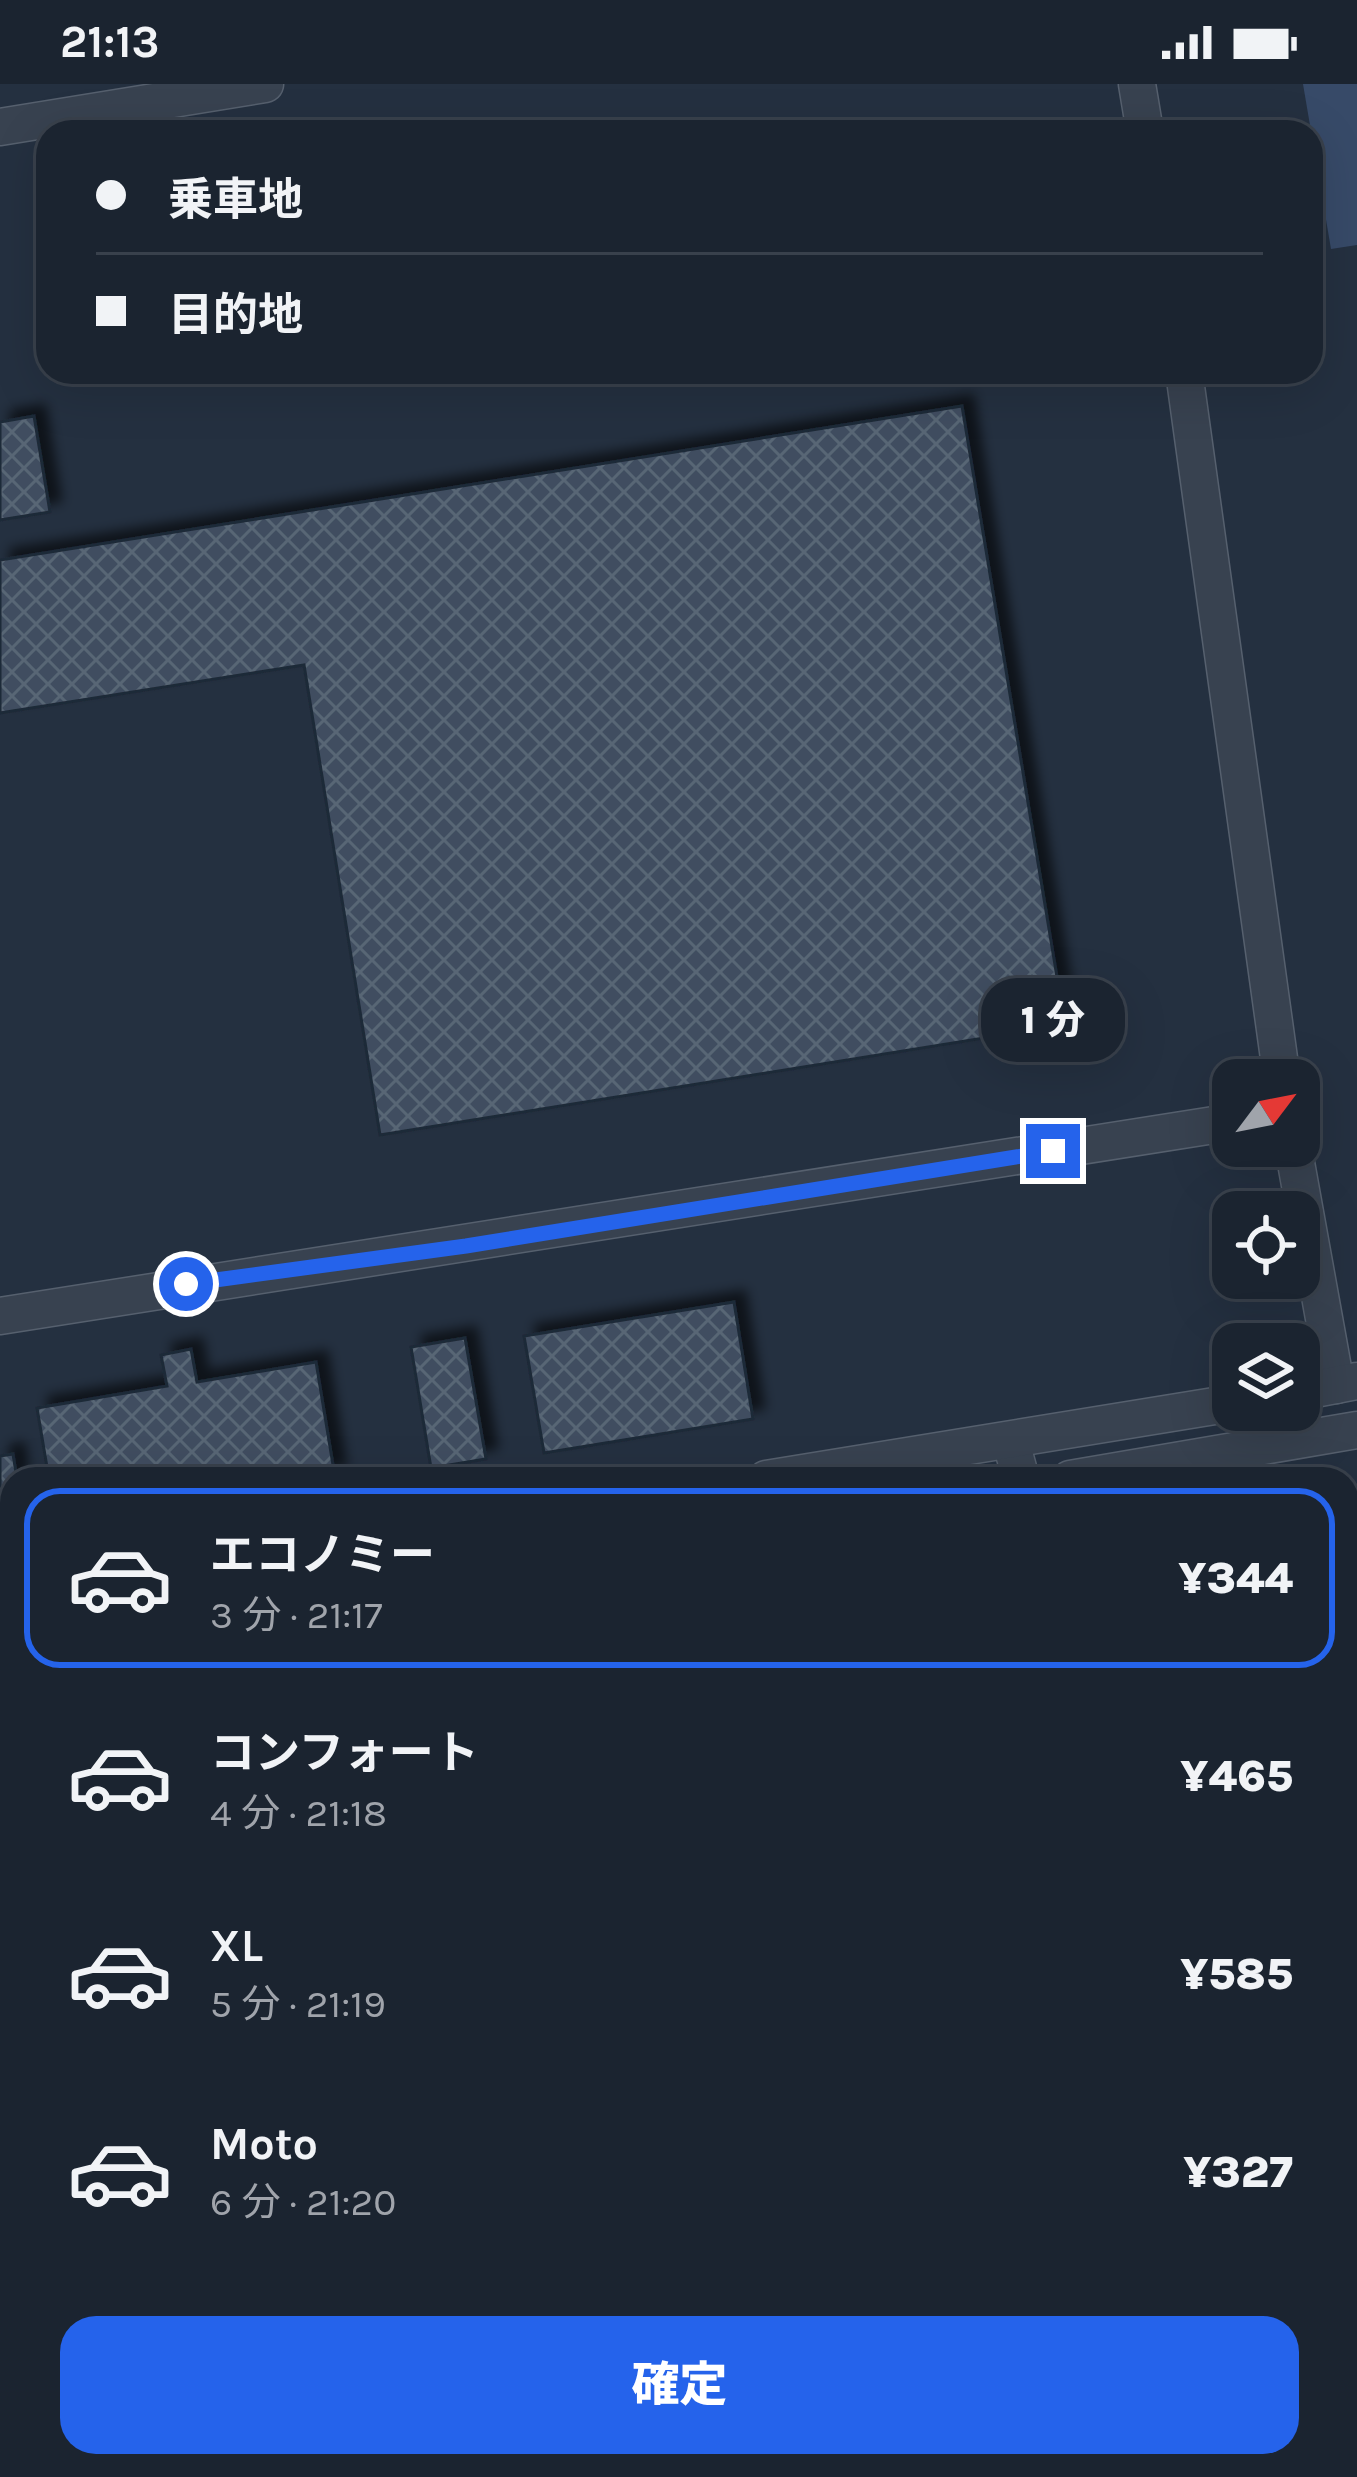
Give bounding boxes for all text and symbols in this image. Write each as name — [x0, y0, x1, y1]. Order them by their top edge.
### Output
text: 21:13 — [60, 16, 159, 68]
text: 乗車地 — [168, 174, 303, 226]
text: 目的地 — [168, 289, 303, 341]
callout: 1 分 — [981, 977, 1125, 1061]
text: 1 分 — [1021, 997, 1085, 1043]
north arrow — [1212, 1059, 1320, 1167]
map controls — [1212, 1059, 1320, 1431]
route end — [1026, 1124, 1080, 1178]
button: locate — [1212, 1191, 1320, 1299]
route start — [159, 1257, 213, 1311]
button: layers — [1212, 1323, 1320, 1431]
icon: car — [66, 1524, 174, 1632]
text: エコノミー — [210, 1529, 435, 1581]
text: ¥344 — [1178, 1552, 1293, 1604]
text: 3 分 · 21:17 — [210, 1592, 382, 1638]
icon: car — [66, 1722, 174, 1830]
text: コンフォート — [210, 1727, 479, 1779]
text: ¥465 — [1180, 1750, 1293, 1802]
text: 4 分 · 21:18 — [210, 1790, 387, 1836]
icon: car — [66, 1920, 174, 2028]
text: XL — [210, 1920, 263, 1972]
text: ¥585 — [1180, 1948, 1293, 2000]
text: 5 分 · 21:19 — [210, 1981, 386, 2027]
icon: car — [66, 2118, 174, 2226]
text: Moto — [210, 2118, 318, 2170]
text: ¥327 — [1183, 2146, 1293, 2198]
text: 6 分 · 21:20 — [210, 2179, 396, 2225]
button: 確定 — [60, 2316, 1299, 2454]

